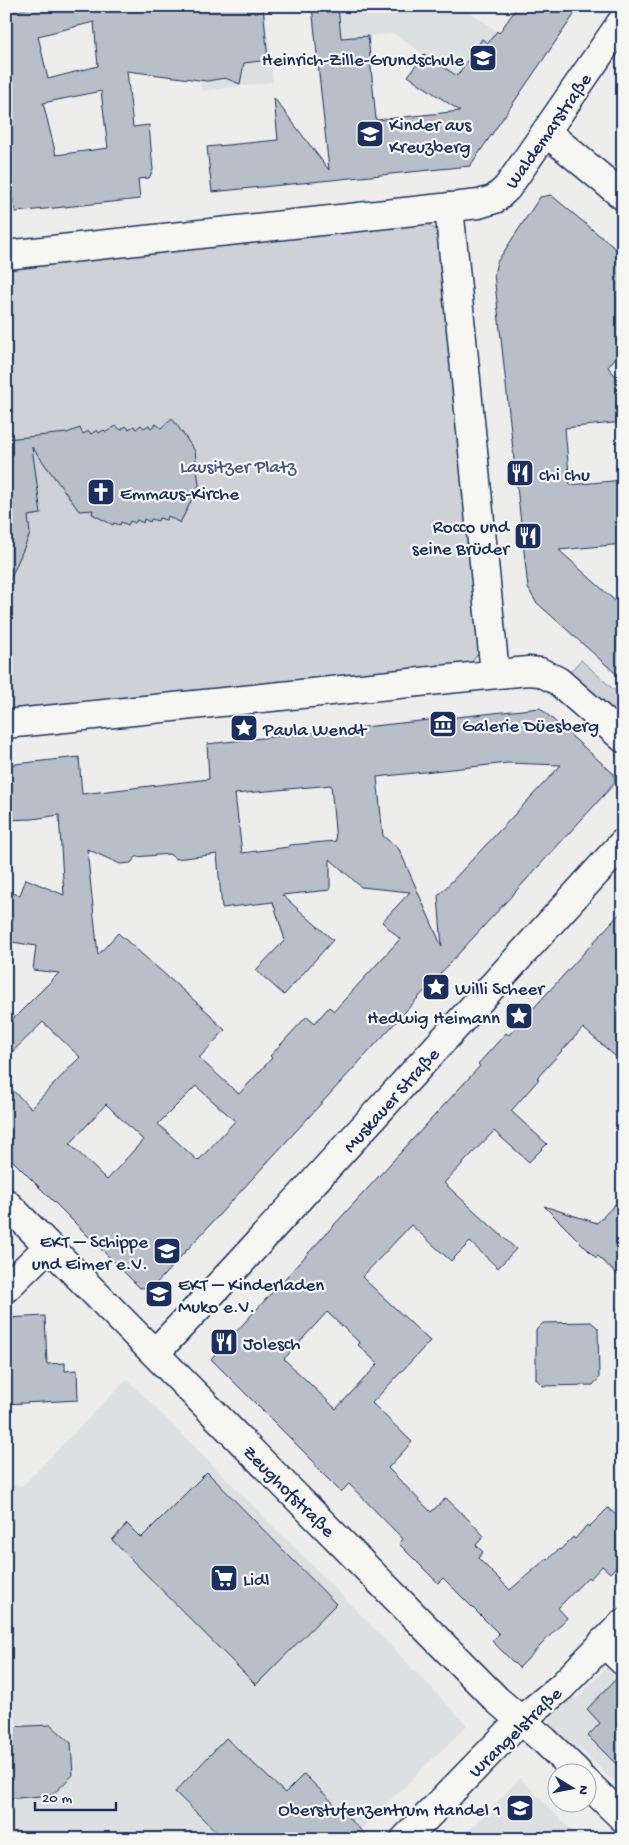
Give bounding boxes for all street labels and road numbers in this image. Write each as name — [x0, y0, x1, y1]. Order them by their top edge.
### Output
street label: Waldemarstraße — [501, 70, 598, 194]
street label: Muskauer Straße — [339, 1044, 446, 1159]
street label: Zeughofstraße — [237, 1442, 339, 1544]
street label: Wrangelstraße — [465, 1683, 568, 1784]

